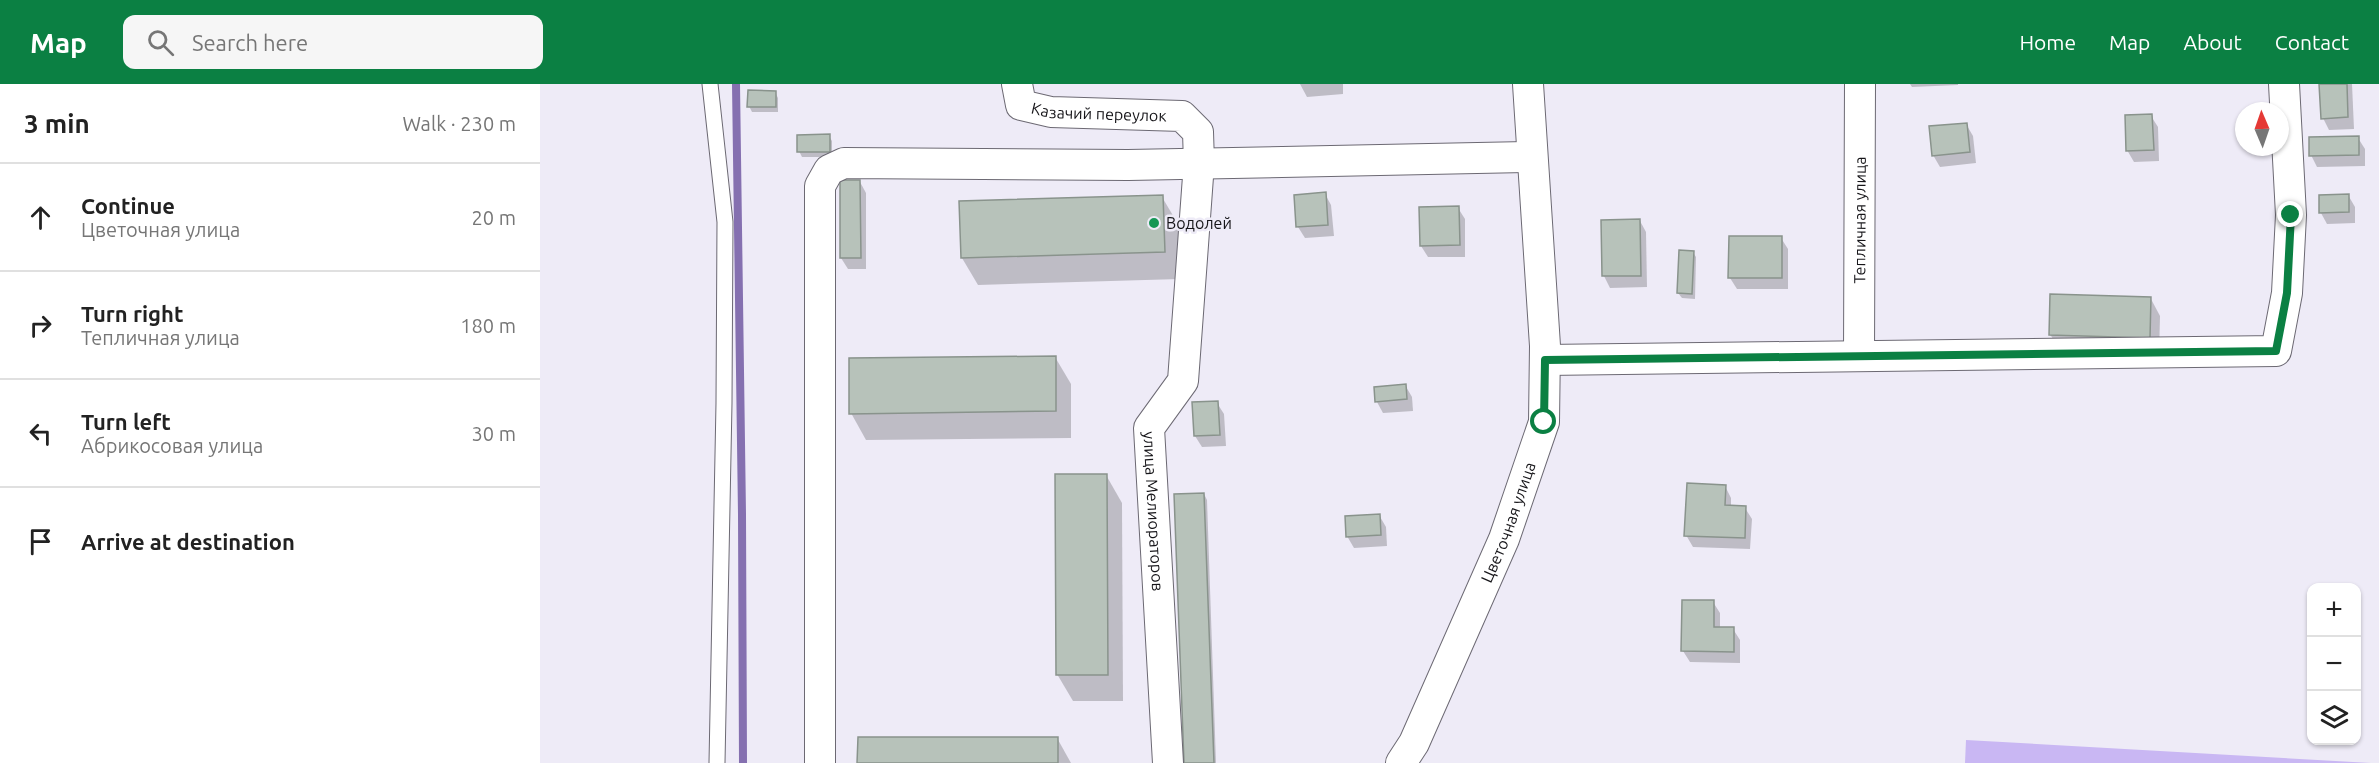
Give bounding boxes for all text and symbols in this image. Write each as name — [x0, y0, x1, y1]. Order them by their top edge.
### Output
search box — [123, 15, 543, 69]
icon: search — [144, 26, 177, 59]
text: Map — [30, 27, 87, 58]
text: Search here — [192, 30, 308, 55]
text: Home — [2019, 30, 2076, 54]
text: Map — [2109, 30, 2150, 54]
text: About — [2183, 30, 2242, 54]
text: Contact — [2275, 30, 2349, 54]
street label: Казачий переулок — [1029, 99, 1167, 125]
north arrow — [2235, 102, 2289, 156]
text: 3 min — [24, 109, 90, 138]
text: Walk · 230 m — [403, 112, 516, 135]
street label: Тепличная улица — [1850, 156, 1869, 284]
text: Continue — [81, 193, 175, 218]
icon: ahead — [24, 201, 57, 234]
route end — [2277, 201, 2303, 227]
text: 20 m — [472, 206, 516, 229]
place label: Водолей — [1166, 214, 1232, 232]
marker: Водолей — [1147, 216, 1161, 230]
text: Цветочная улица — [81, 218, 240, 241]
text: Turn right — [81, 301, 183, 326]
icon: right — [24, 309, 57, 342]
text: 180 m — [460, 314, 516, 337]
text: Тепличная улица — [81, 326, 240, 349]
route start — [1530, 408, 1556, 434]
text: Turn left — [81, 409, 171, 434]
icon: left — [24, 417, 57, 450]
text: 30 m — [472, 422, 516, 445]
street label: улица Мелиораторов — [1140, 431, 1167, 592]
text: Абрикосовая улица — [81, 434, 263, 457]
street label: Цветочная улица — [1477, 459, 1539, 585]
icon: arrive — [24, 525, 57, 558]
text: Arrive at destination — [81, 529, 295, 554]
map controls — [2307, 583, 2361, 745]
button: + — [2307, 583, 2361, 637]
button: − — [2307, 637, 2361, 691]
button: layers — [2307, 691, 2361, 745]

